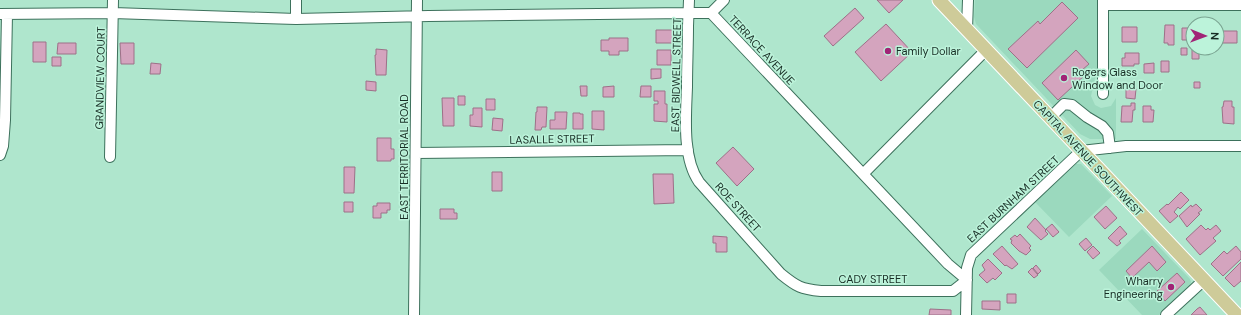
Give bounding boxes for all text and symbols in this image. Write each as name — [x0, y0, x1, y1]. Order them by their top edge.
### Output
street label: TERRACE AVENUE — [726, 12, 798, 88]
north arrow — [1185, 16, 1225, 56]
street label: EAST BIDWELL STREET — [668, 18, 684, 132]
street label: GRANDVIEW COURT — [92, 26, 108, 130]
text: N — [1208, 32, 1222, 40]
place label: Family Dollar — [896, 44, 960, 58]
marker: Family Dollar — [883, 46, 893, 56]
place label: Rogers Glass Window and Door — [1072, 65, 1163, 92]
marker: Rogers Glass Window and Door — [1059, 73, 1069, 83]
street label: EAST TERRITORIAL ROAD — [397, 94, 411, 220]
street label: CAPITAL AVENUE SOUTHWEST — [1030, 97, 1146, 219]
street label: LASALLE STREET — [509, 131, 595, 147]
street label: EAST BURNHAM STREET — [964, 153, 1062, 245]
street label: ROE STREET — [712, 179, 764, 235]
street label: CADY STREET — [839, 272, 907, 286]
place label: Wharry Engineering — [1104, 274, 1163, 301]
marker: Wharry Engineering — [1166, 282, 1176, 292]

